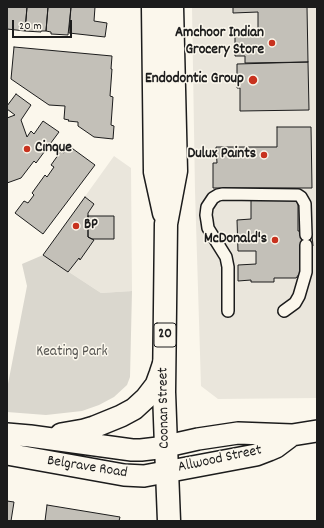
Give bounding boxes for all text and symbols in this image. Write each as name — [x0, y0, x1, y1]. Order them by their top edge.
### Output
scale bar — [14, 12, 74, 38]
text: 20 m — [19, 18, 42, 35]
place label: Amchoor Indian Grocery Store — [175, 25, 264, 60]
marker: Amchoor Indian Grocery Store — [267, 38, 277, 48]
place label: Endodontic Group — [145, 71, 244, 89]
marker: Endodontic Group — [247, 74, 259, 86]
place label: Cinque — [35, 140, 72, 158]
marker: Cinque — [22, 144, 32, 154]
place label: Dulux Paints — [187, 146, 256, 164]
marker: Dulux Paints — [259, 150, 269, 160]
place label: BP — [84, 217, 98, 235]
marker: BP — [71, 221, 81, 231]
place label: McDonald's — [204, 231, 267, 249]
marker: McDonald's — [270, 235, 280, 245]
road number: 20 — [154, 323, 176, 347]
park label: Keating Park — [36, 344, 108, 362]
street label: Coonan Street — [155, 367, 175, 449]
street label: Allwood Street — [176, 442, 264, 478]
street label: Belgrave Road — [46, 453, 128, 483]

